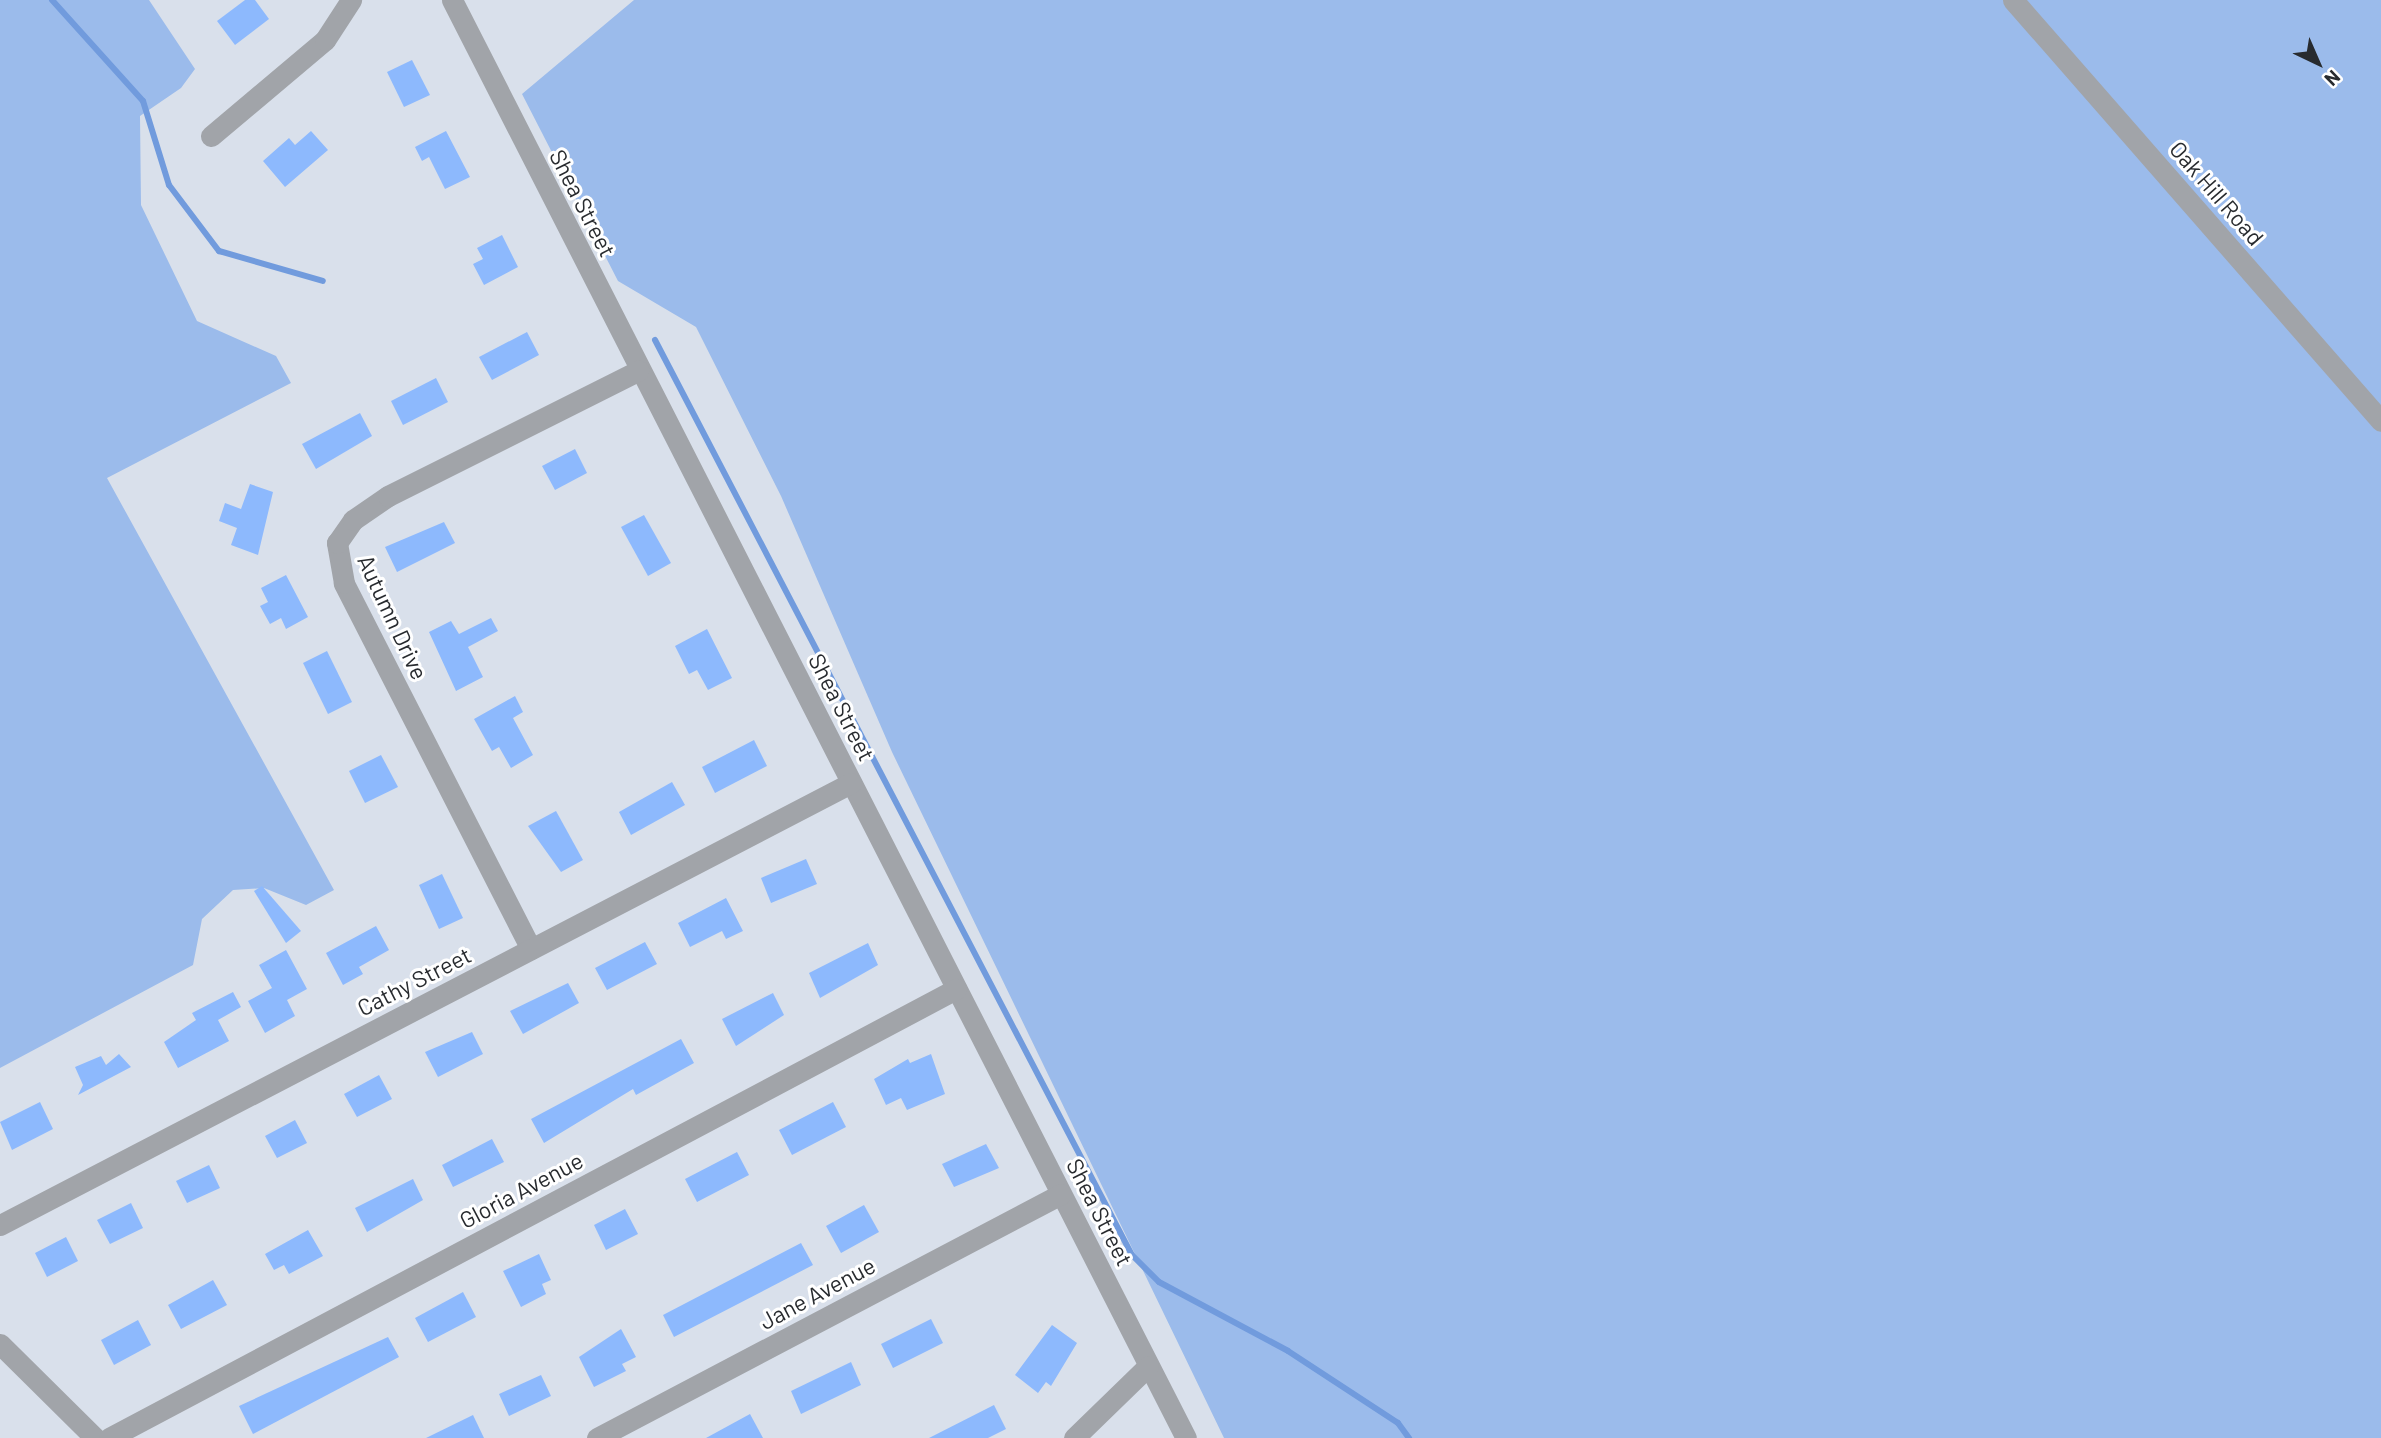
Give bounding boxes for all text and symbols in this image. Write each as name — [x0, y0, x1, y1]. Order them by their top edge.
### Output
north arrow — [2283, 28, 2353, 98]
text: N — [2320, 66, 2345, 91]
street label: Oak Hill Road — [2164, 135, 2270, 251]
street label: Shea Street — [544, 145, 622, 261]
street label: Autumn Drive — [352, 550, 434, 684]
street label: Shea Street — [803, 649, 881, 765]
street label: Cathy Street — [352, 941, 476, 1021]
street label: Gloria Avenue — [455, 1146, 587, 1234]
street label: Shea Street — [1061, 1154, 1139, 1270]
street label: Jane Avenue — [754, 1251, 880, 1335]

